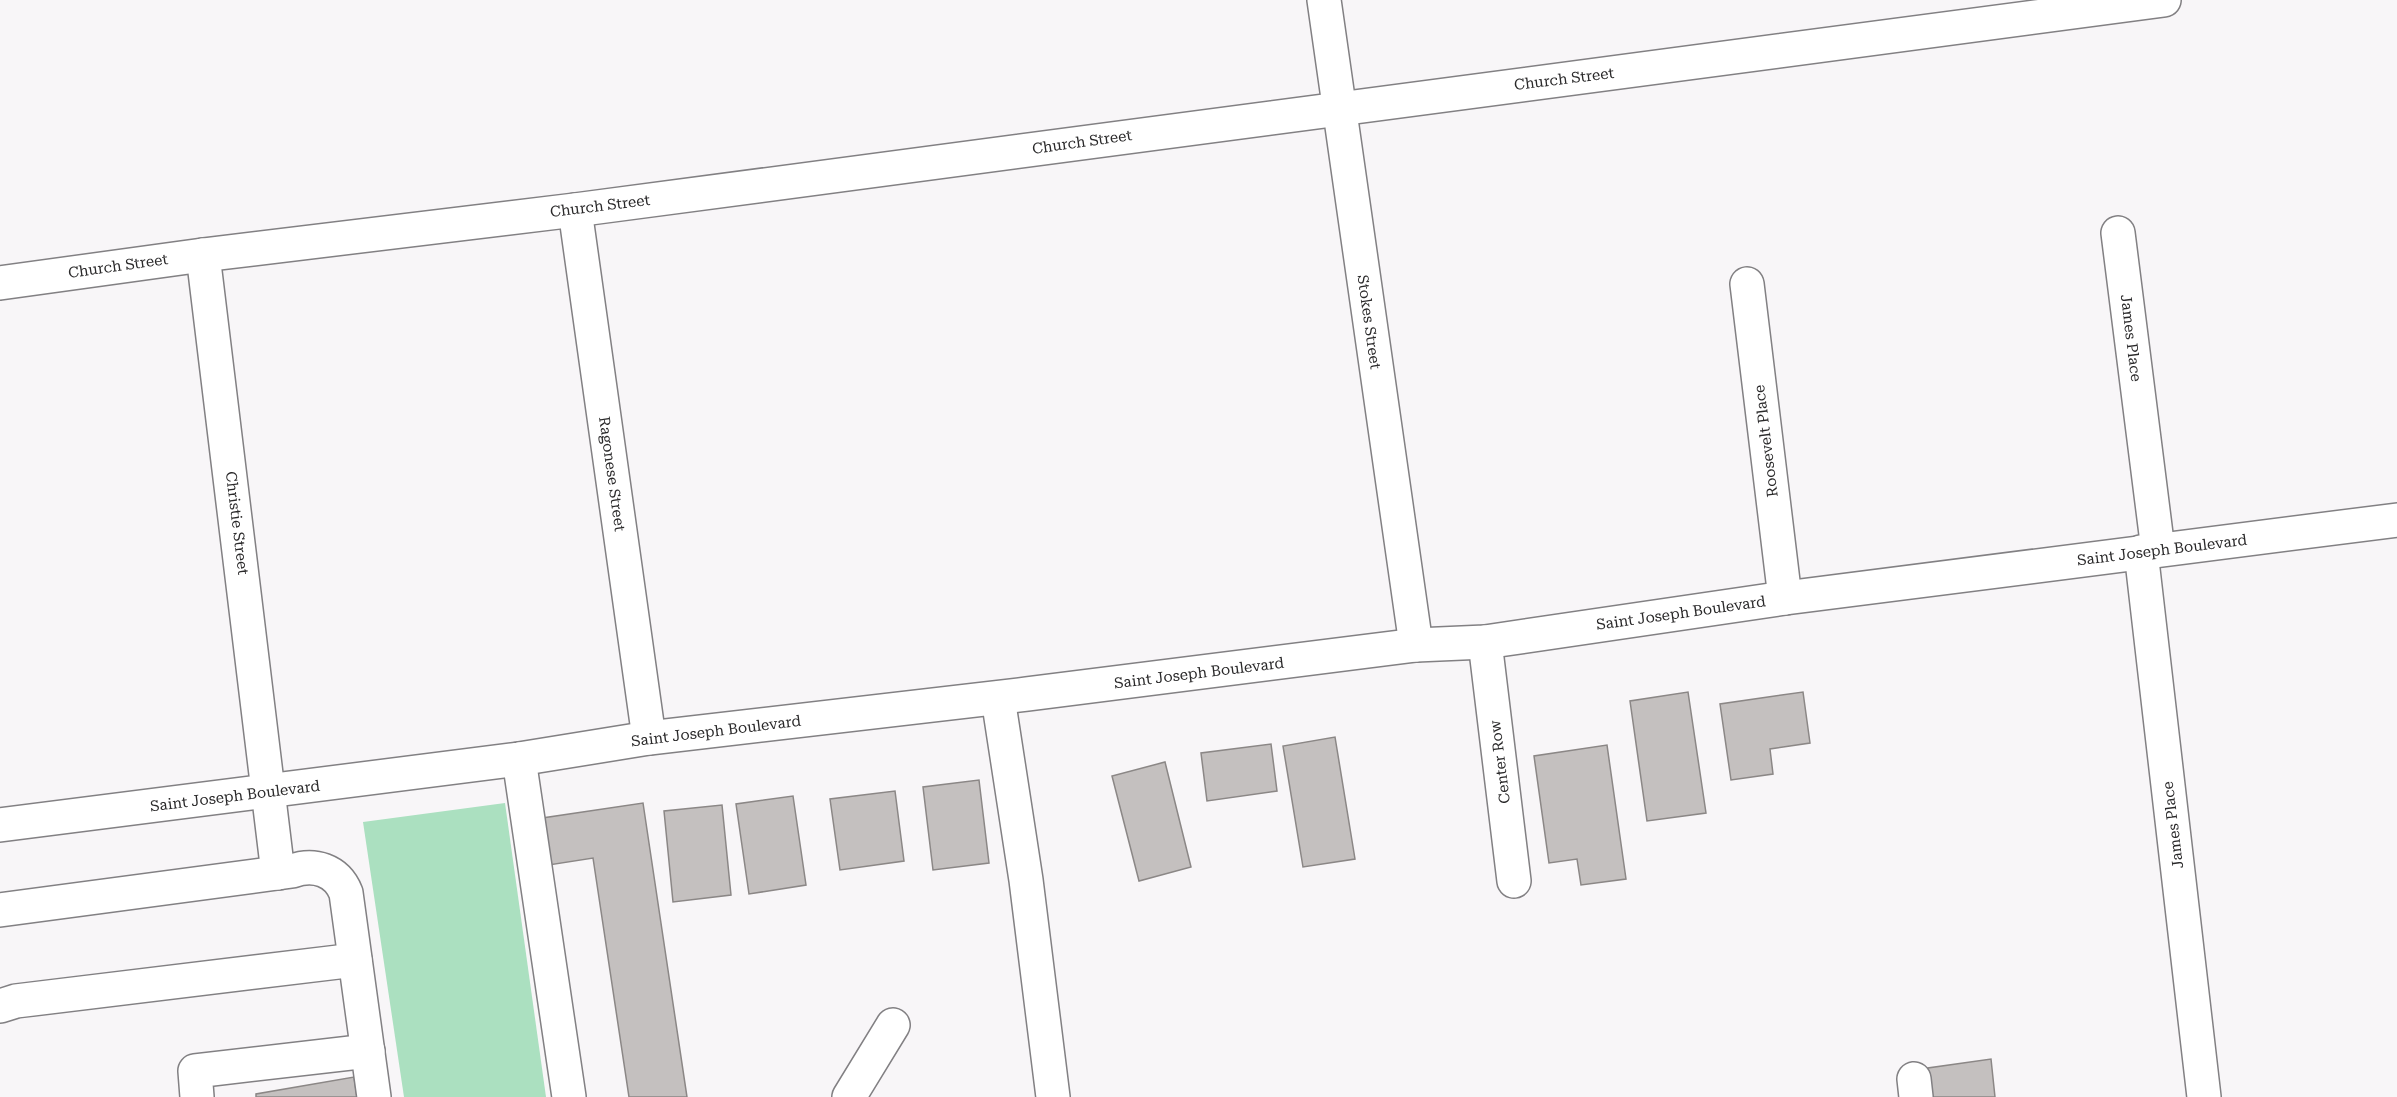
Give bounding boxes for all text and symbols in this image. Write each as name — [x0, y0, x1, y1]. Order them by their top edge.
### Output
street label: Church Street — [1513, 64, 1615, 94]
street label: Church Street — [1031, 126, 1133, 158]
street label: Church Street — [549, 191, 651, 221]
street label: Church Street — [67, 250, 169, 282]
street label: Stokes Street — [1353, 274, 1385, 371]
street label: James Place — [2117, 293, 2145, 383]
street label: Roosevelt Place — [1750, 384, 1782, 498]
street label: Ragonese Street — [595, 415, 629, 533]
street label: Christie Street — [222, 470, 252, 576]
street label: Saint Joseph Boulevard — [2076, 531, 2248, 569]
street label: Saint Joseph Boulevard — [1595, 592, 1767, 634]
street label: Saint Joseph Boulevard — [1113, 654, 1285, 692]
street label: Saint Joseph Boulevard — [630, 712, 802, 750]
street label: Center Row — [1486, 719, 1514, 805]
street label: Saint Joseph Boulevard — [149, 777, 321, 815]
street label: James Place — [2159, 780, 2187, 870]

